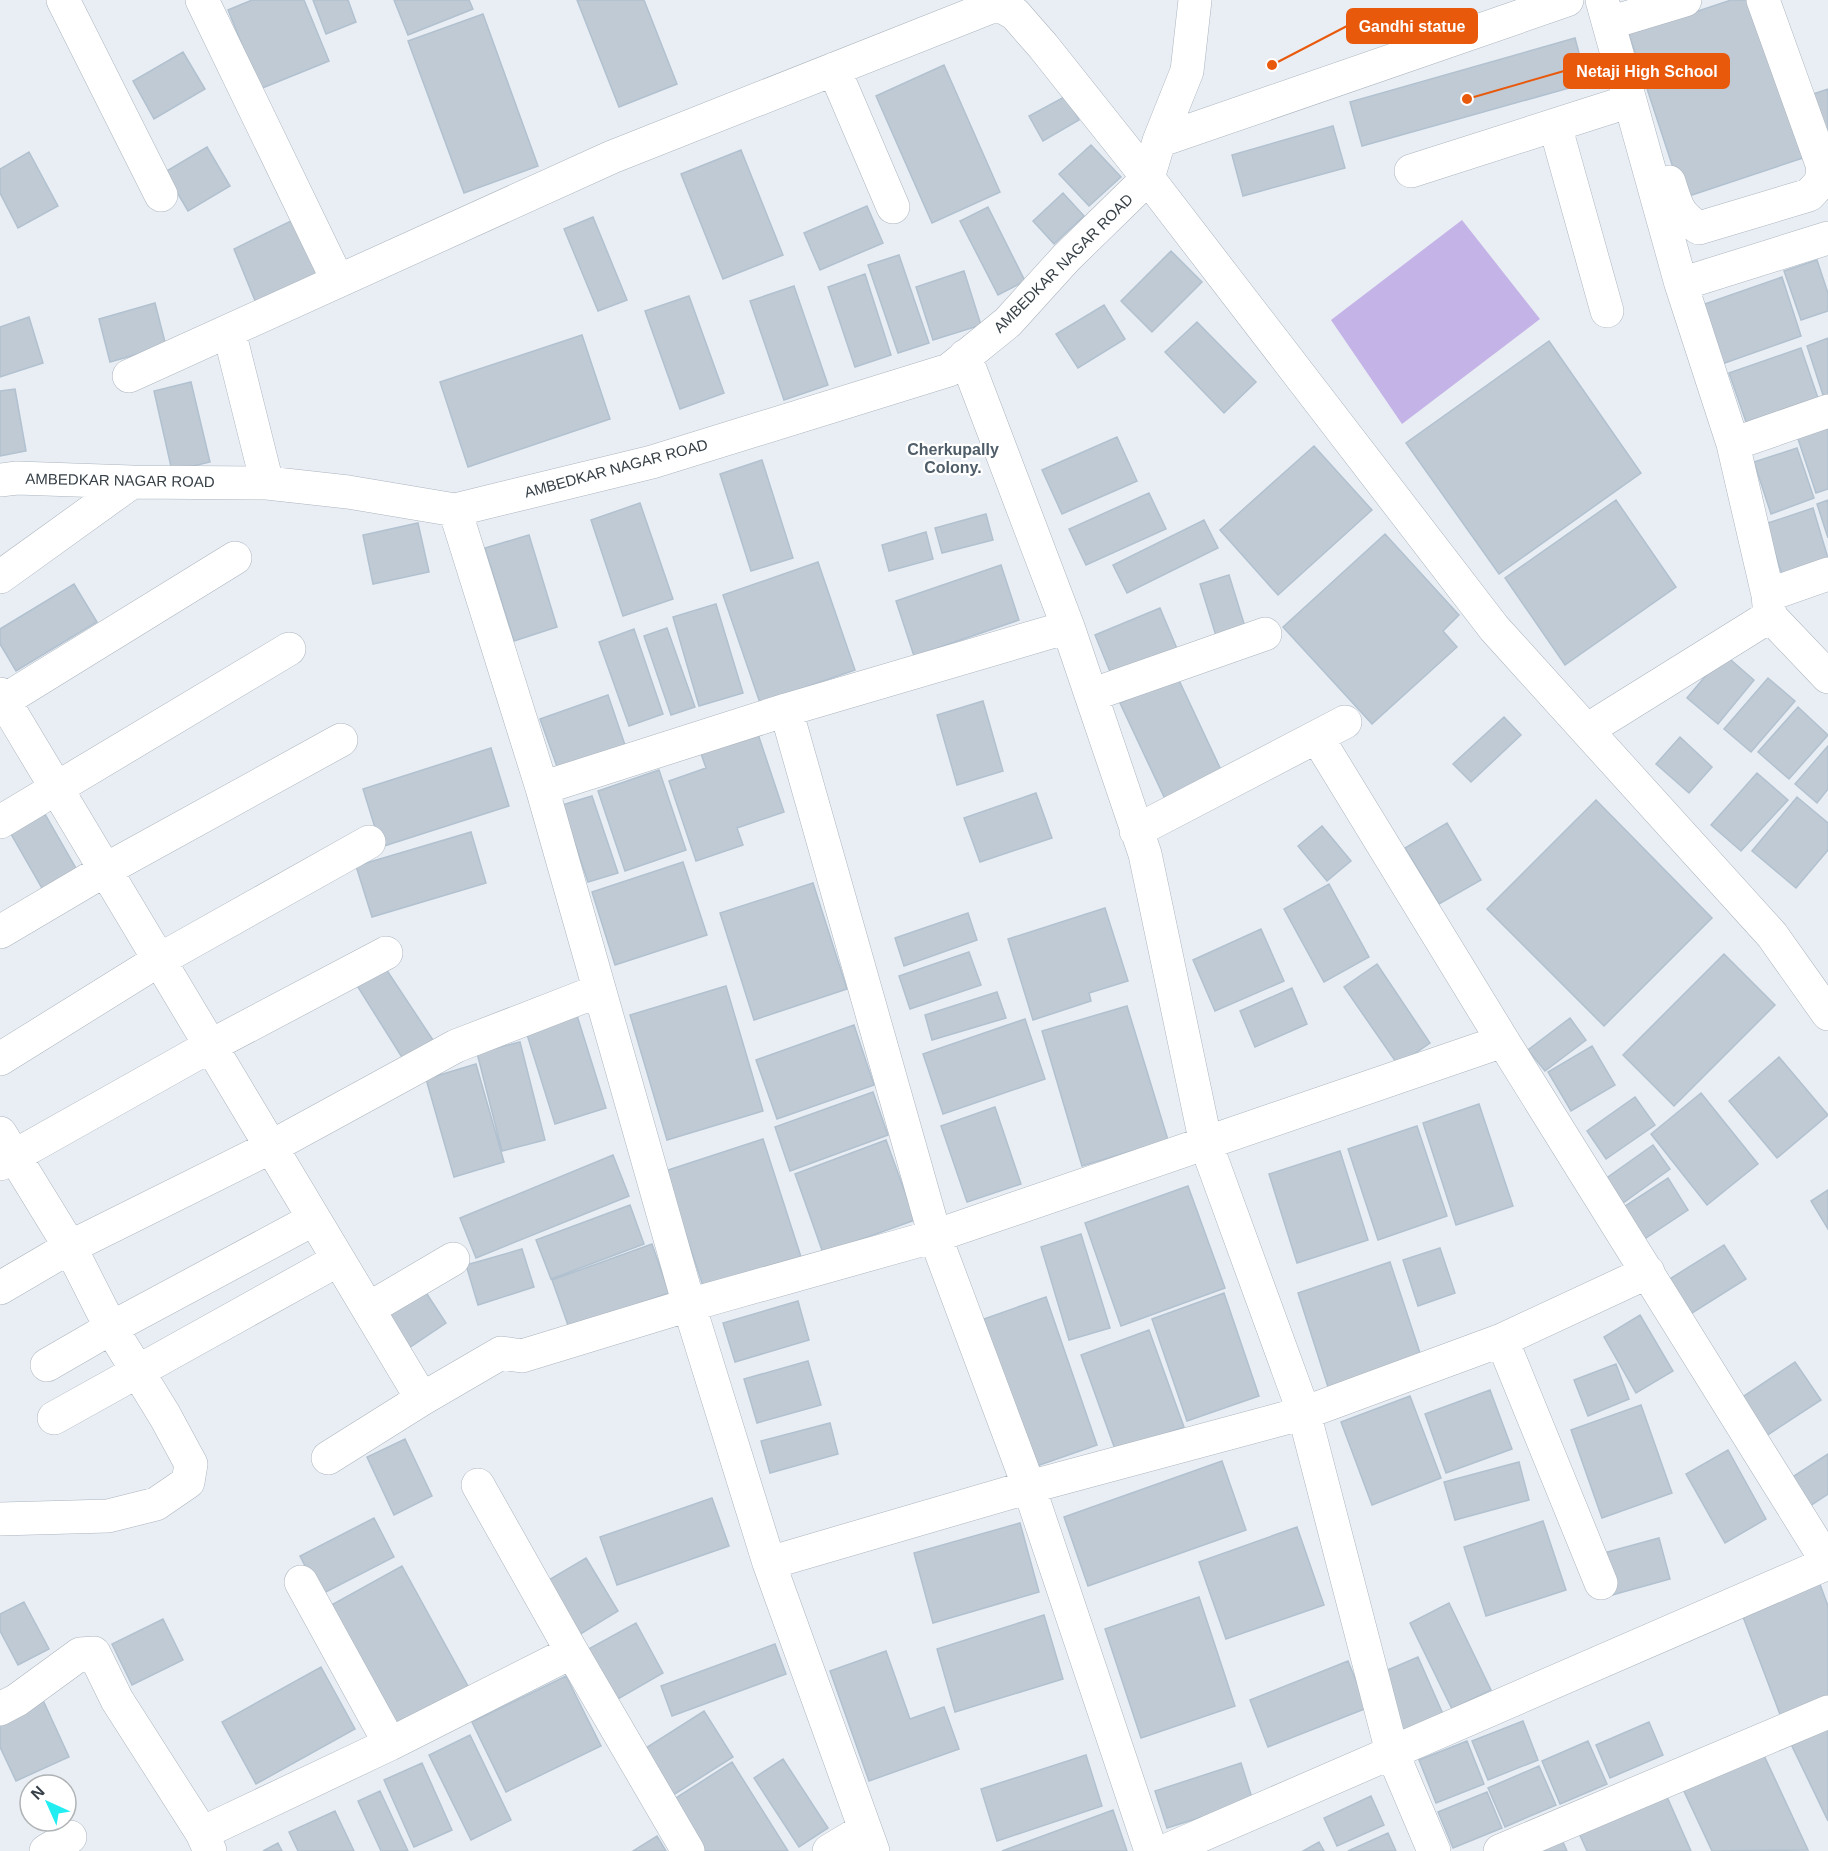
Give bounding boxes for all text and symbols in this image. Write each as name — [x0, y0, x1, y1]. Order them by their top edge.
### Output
callout: Gandhi statue — [1347, 9, 1477, 43]
text: Gandhi statue — [1359, 18, 1465, 35]
callout: Netaji High School — [1564, 54, 1729, 88]
text: Netaji High School — [1576, 63, 1718, 80]
street label: AMBEDKAR NAGAR ROAD — [990, 190, 1136, 336]
street label: AMBEDKAR NAGAR ROAD — [522, 435, 710, 501]
district label: Cherkupally Colony. — [907, 441, 999, 476]
street label: AMBEDKAR NAGAR ROAD — [25, 470, 215, 490]
north arrow — [18, 1773, 78, 1833]
text: N — [28, 1783, 48, 1803]

